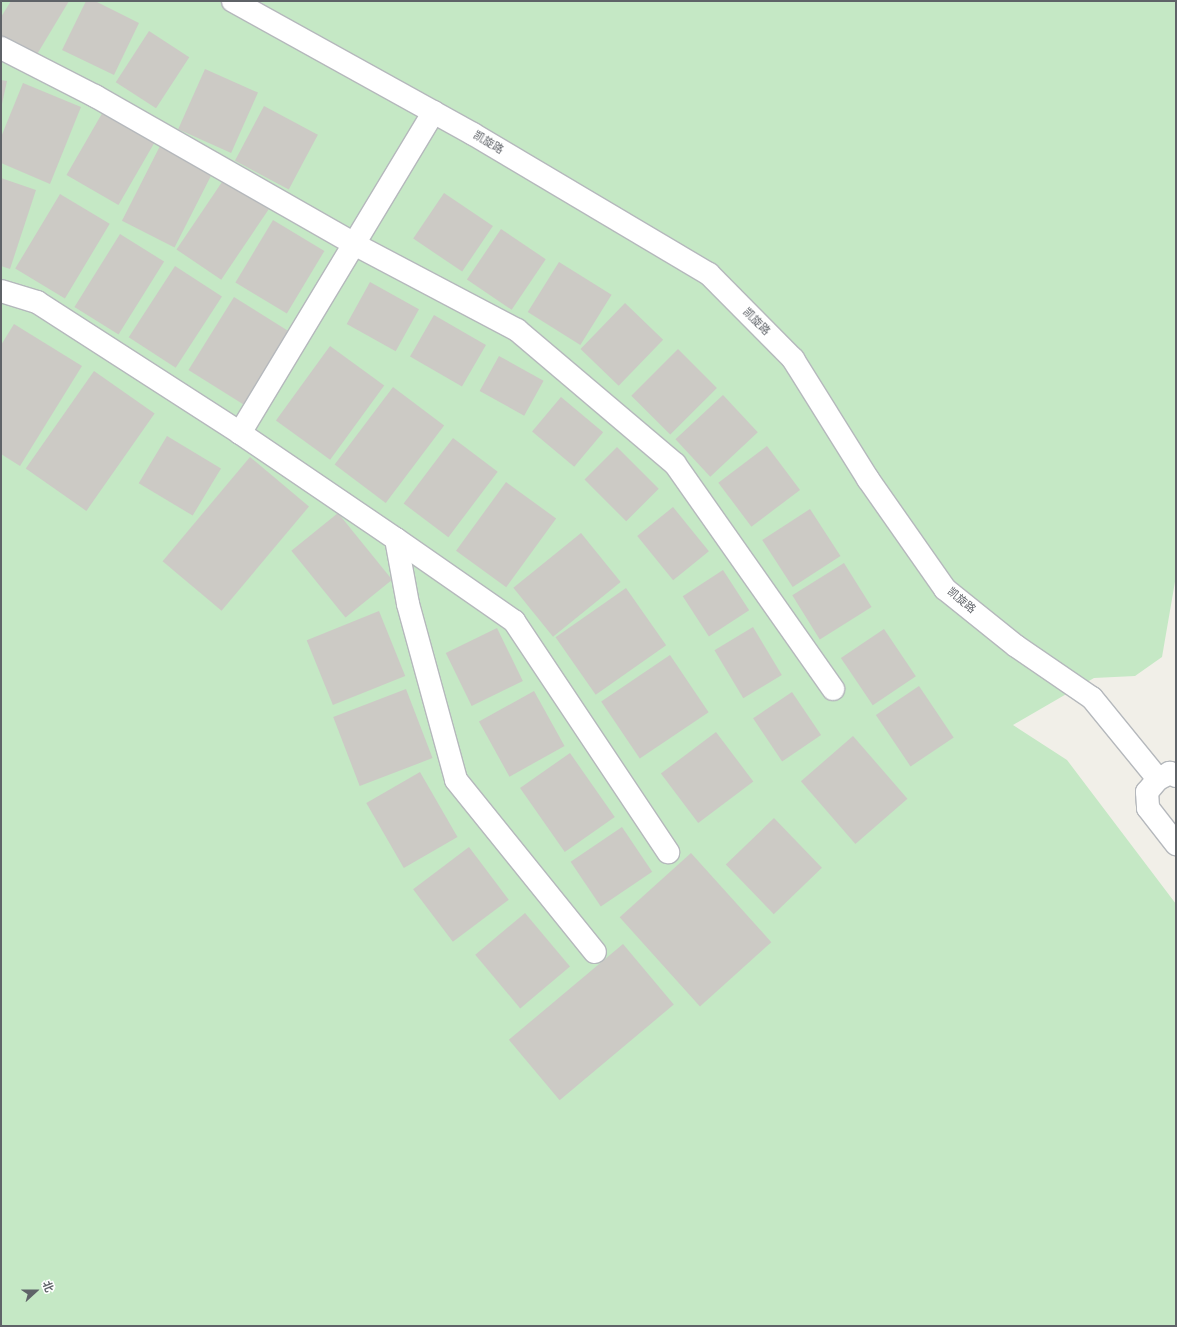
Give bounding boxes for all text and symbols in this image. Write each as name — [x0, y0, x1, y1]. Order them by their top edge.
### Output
street label: 凯旋路 — [470, 129, 506, 157]
street label: 凯旋路 — [740, 306, 772, 338]
street label: 凯旋路 — [944, 585, 978, 617]
north arrow — [16, 1271, 56, 1311]
text: 北 — [40, 1279, 56, 1294]

